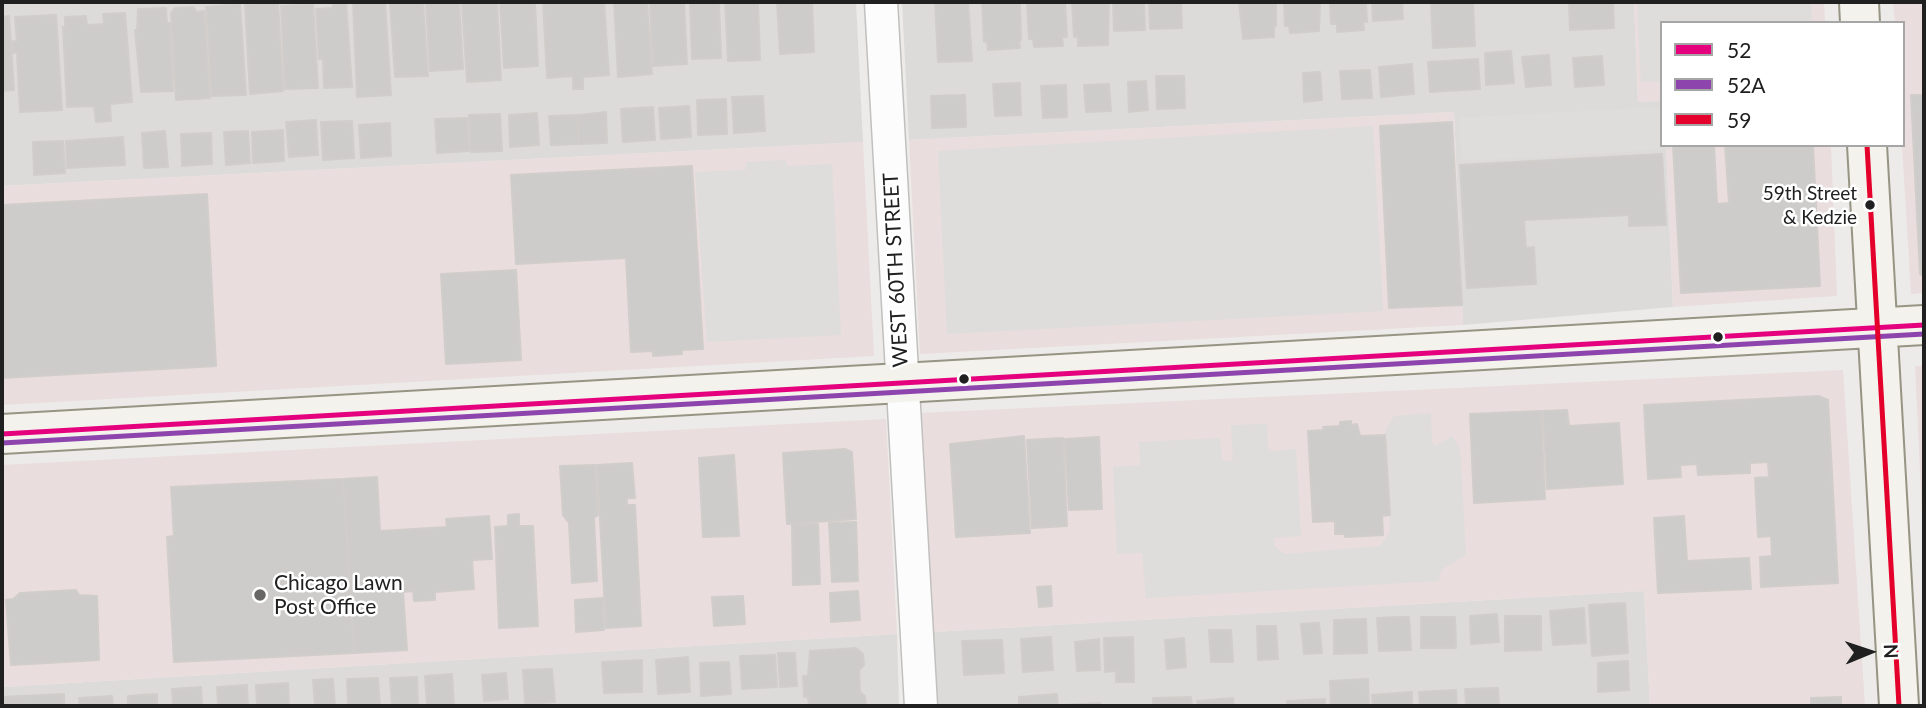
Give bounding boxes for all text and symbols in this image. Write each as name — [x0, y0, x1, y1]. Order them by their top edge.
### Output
legend — [1660, 21, 1905, 147]
text: 52 — [1727, 37, 1751, 62]
text: 52A — [1727, 72, 1766, 97]
text: 59 — [1727, 107, 1751, 132]
street label: WEST 60TH STREET — [878, 172, 914, 368]
place label: 59th Street & Kedzie — [1763, 183, 1857, 227]
marker: 59th Street & Kedzie — [1863, 198, 1877, 212]
unlabelled marker — [1711, 330, 1725, 344]
unlabelled marker — [957, 372, 971, 386]
place label: Chicago Lawn Post Office — [274, 570, 403, 620]
marker: Chicago Lawn Post Office — [252, 587, 268, 603]
north arrow — [1835, 617, 1905, 687]
text: N — [1880, 644, 1903, 659]

